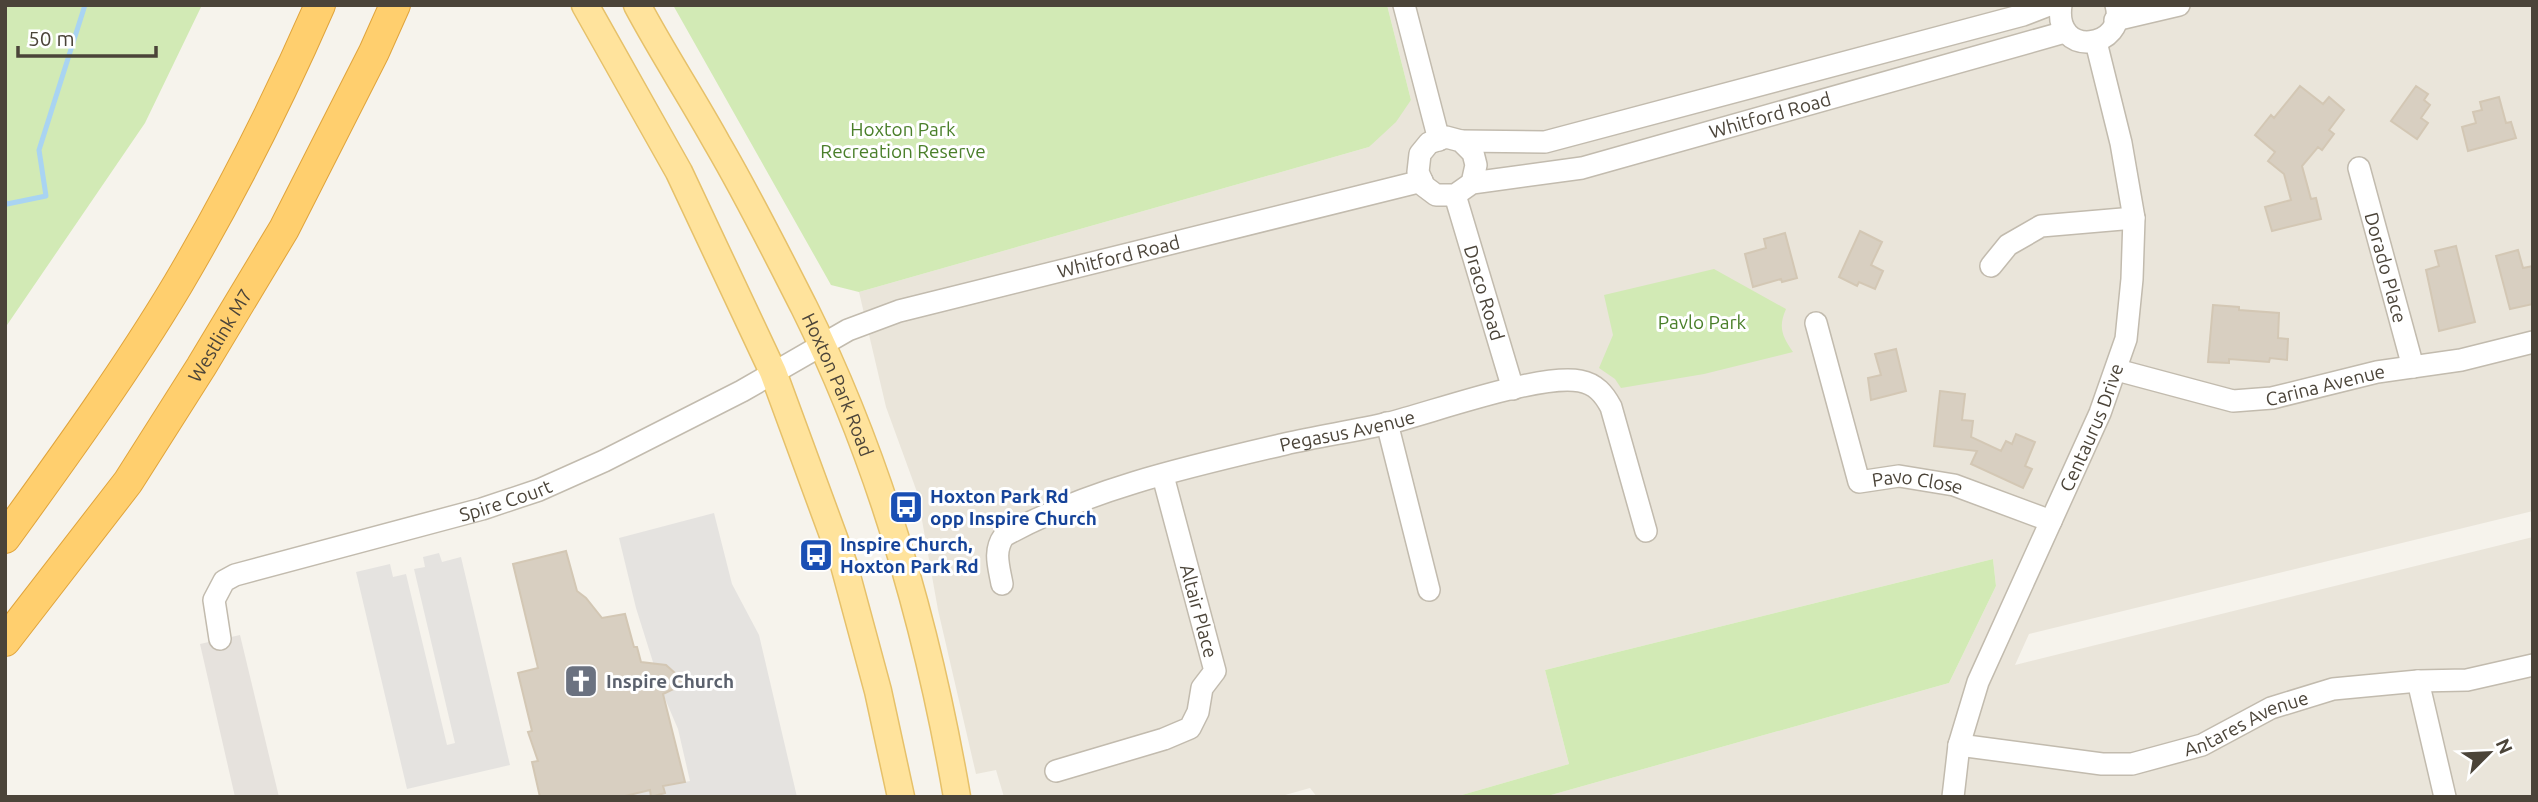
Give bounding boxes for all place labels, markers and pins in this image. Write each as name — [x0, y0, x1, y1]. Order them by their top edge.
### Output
place label: Hoxton Park Rd opp Inspire Church — [930, 485, 1097, 529]
bus stop icon: Hoxton Park Rd opp Inspire Church — [887, 488, 925, 526]
place label: Inspire Church, Hoxton Park Rd — [840, 533, 979, 577]
bus stop icon: Inspire Church, Hoxton Park Rd — [797, 536, 835, 574]
church icon: Inspire Church — [562, 662, 600, 700]
place label: Inspire Church — [606, 670, 734, 692]

